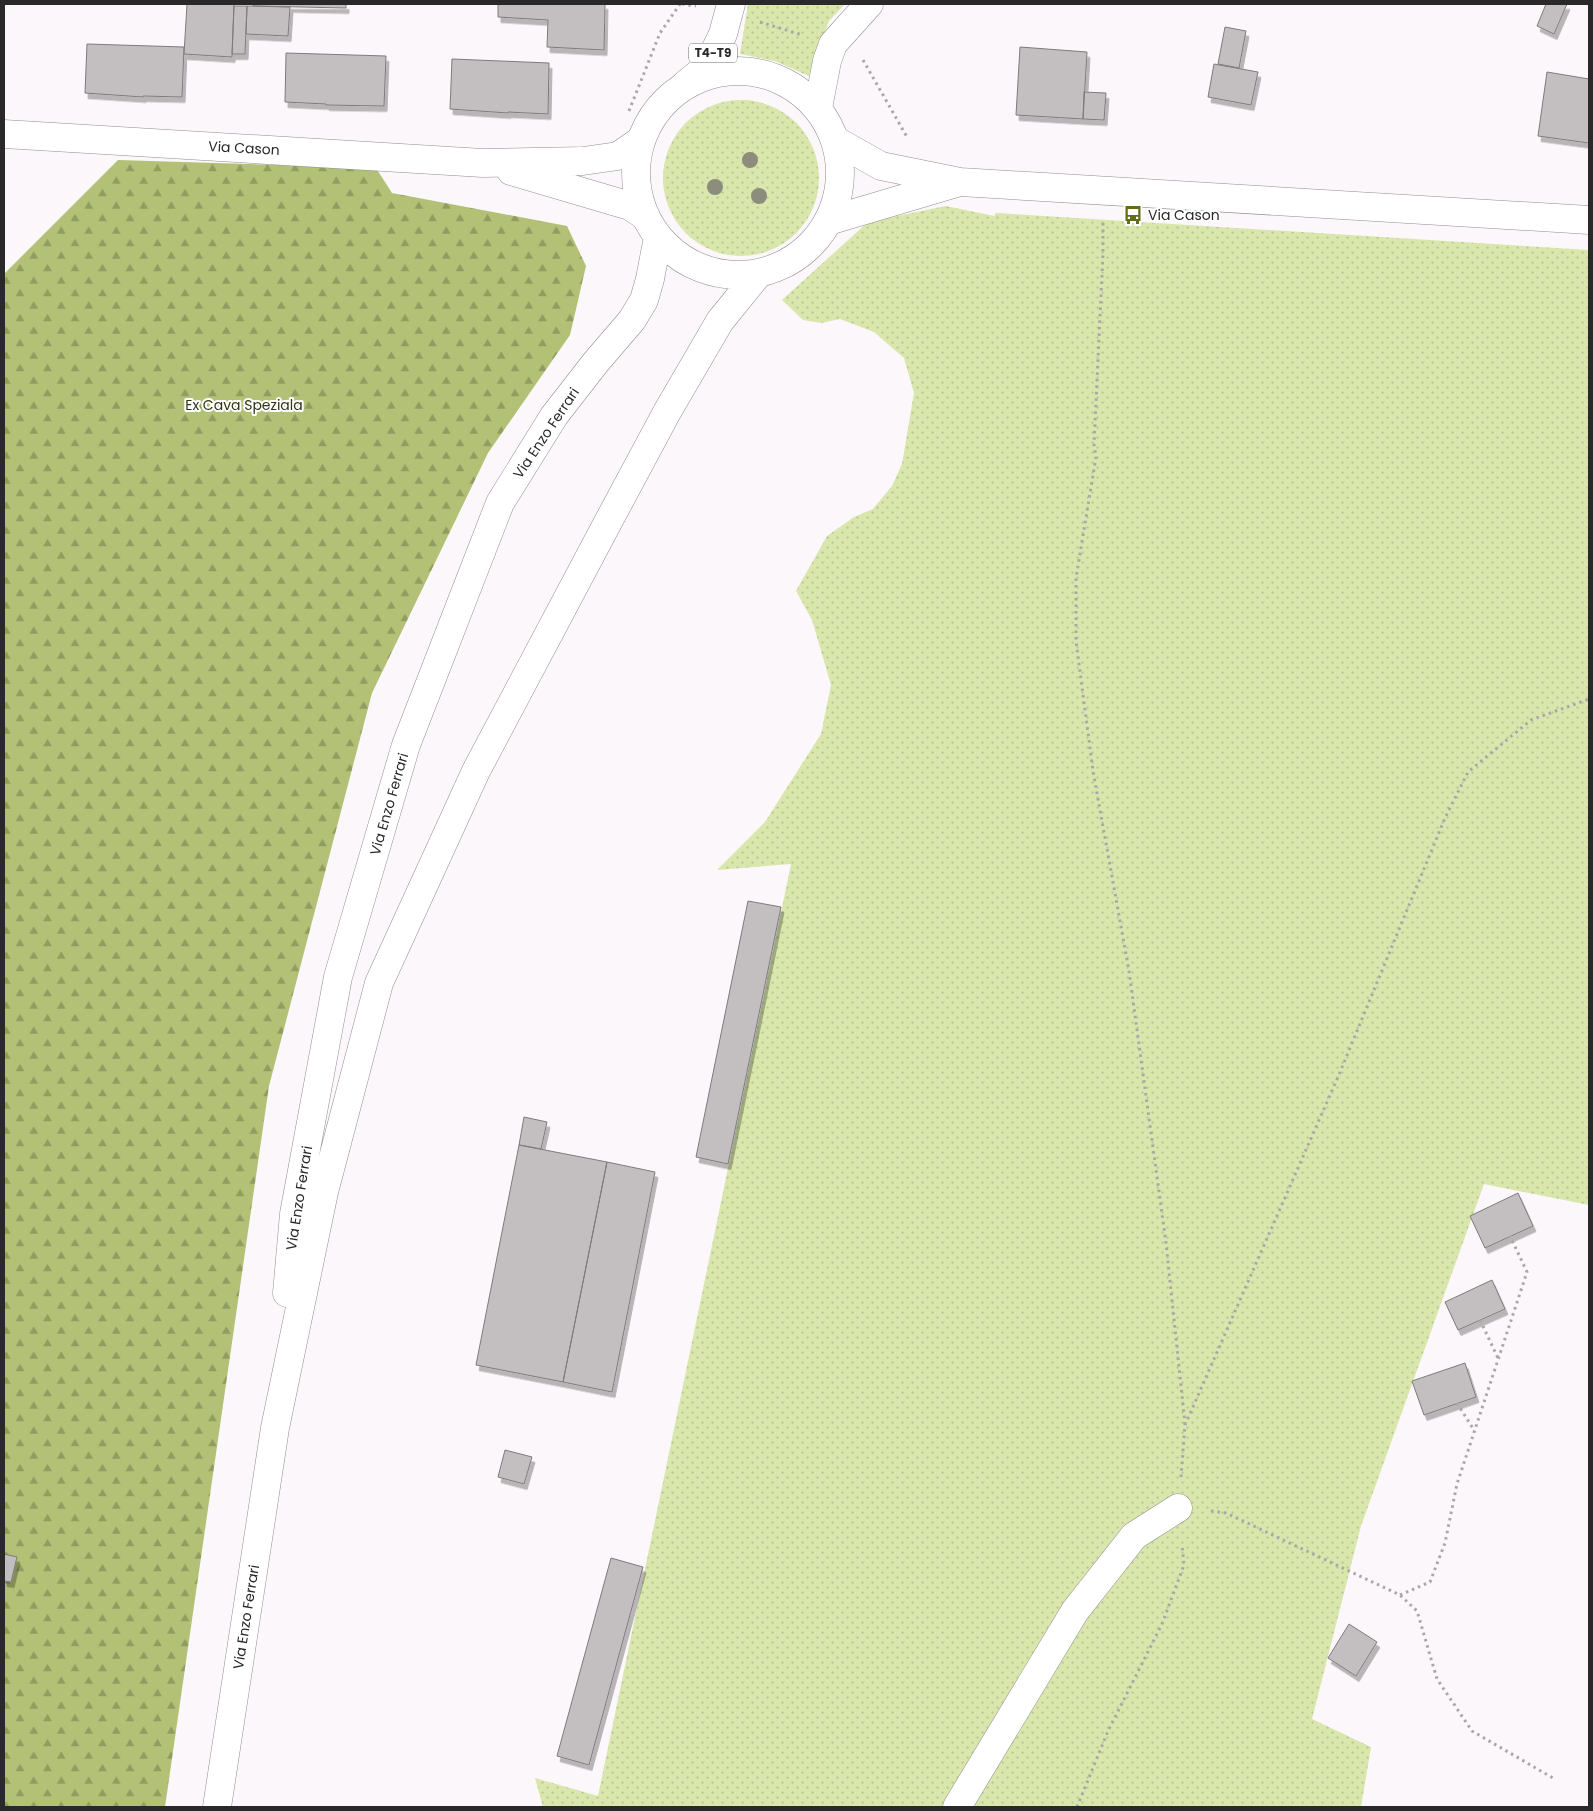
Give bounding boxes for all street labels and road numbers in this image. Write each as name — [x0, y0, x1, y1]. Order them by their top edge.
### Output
road number: T4-T9 — [689, 44, 737, 62]
street label: Via Cason — [208, 136, 280, 160]
street label: Via Enzo Ferrari — [508, 384, 584, 482]
street label: Via Enzo Ferrari — [365, 750, 413, 858]
street label: Via Enzo Ferrari — [281, 1144, 317, 1252]
street label: Via Enzo Ferrari — [228, 1563, 264, 1671]

